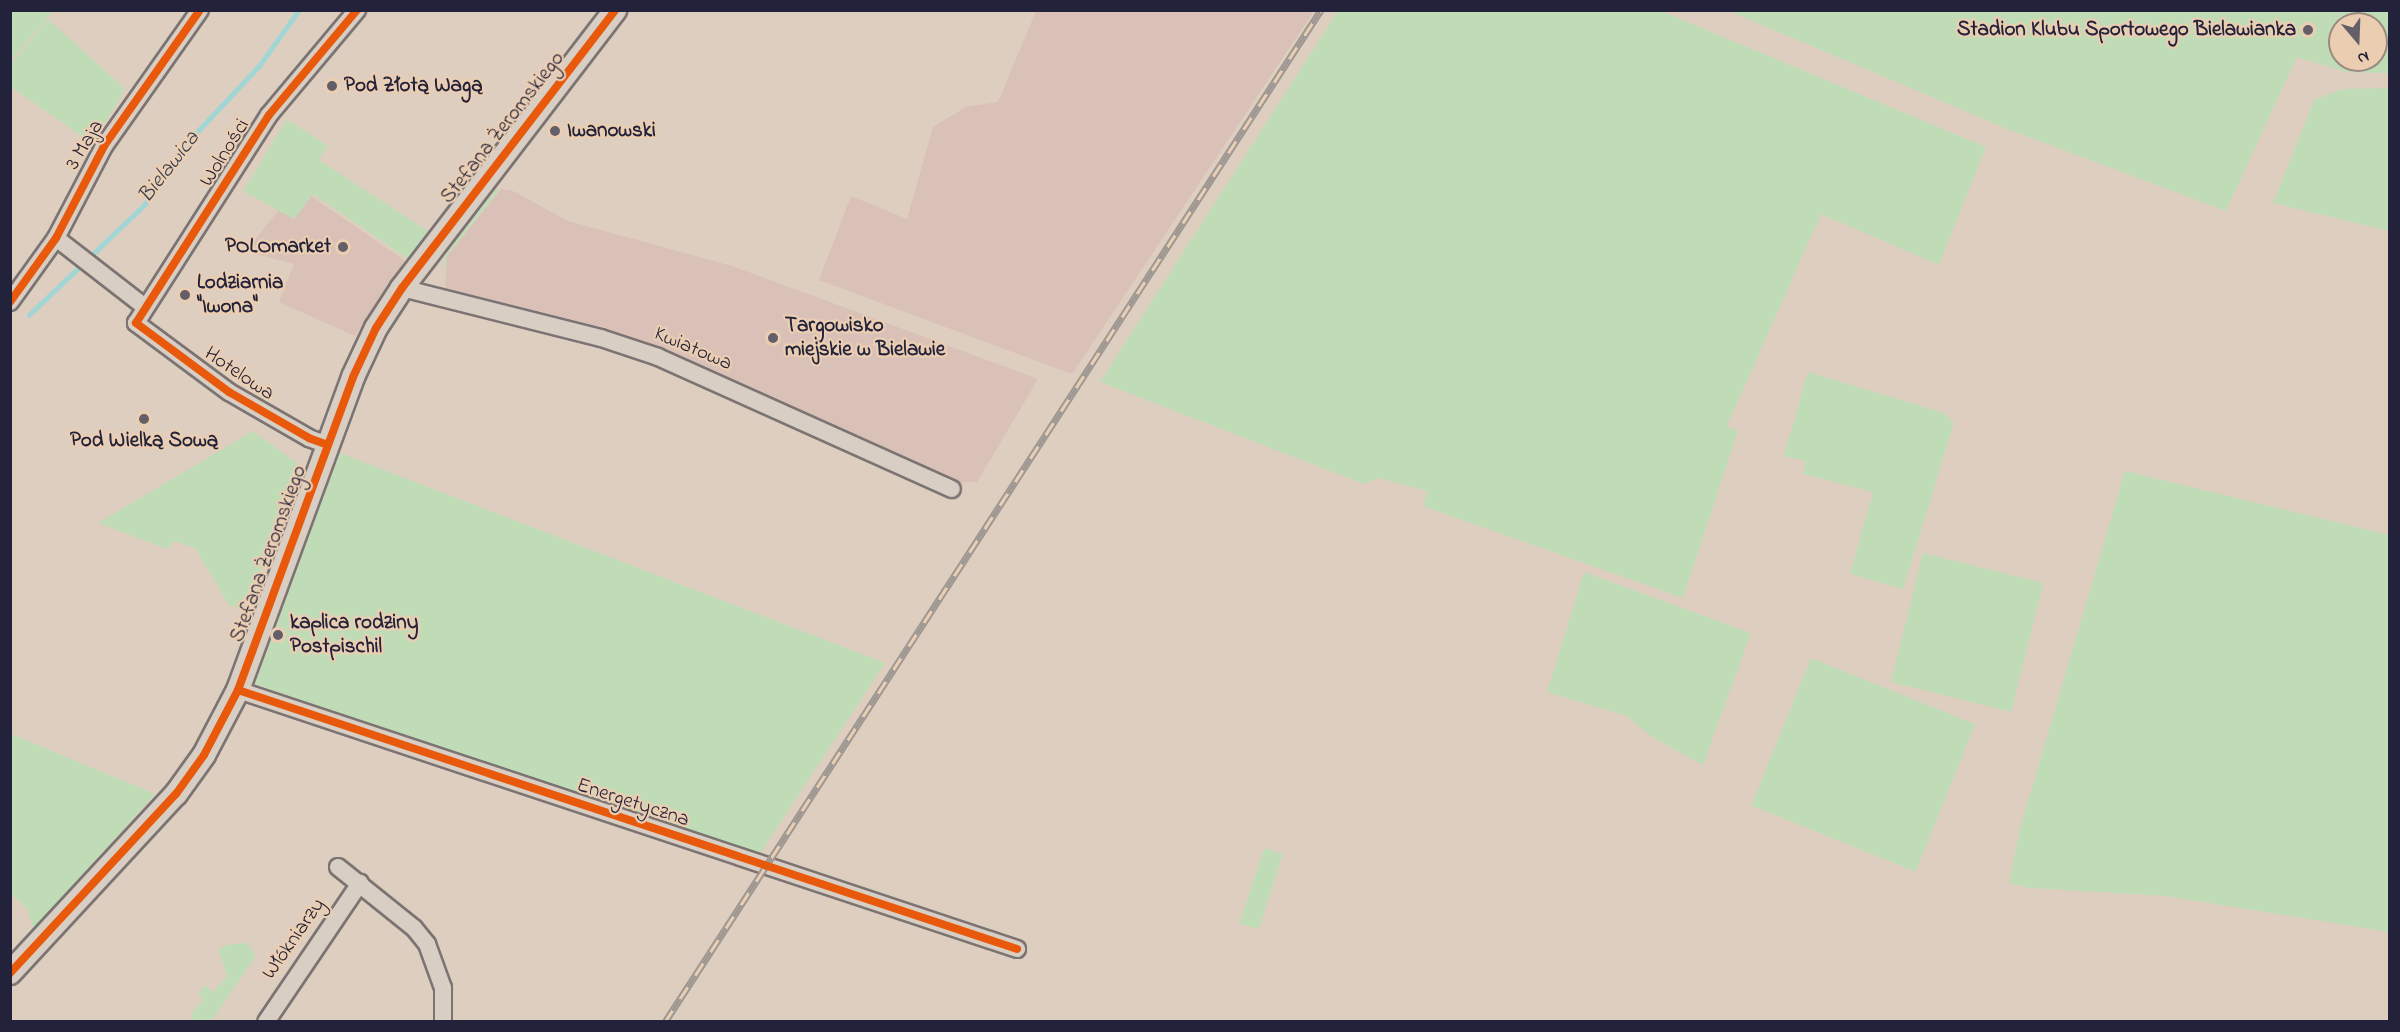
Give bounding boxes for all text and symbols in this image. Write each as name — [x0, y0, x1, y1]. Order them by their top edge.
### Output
north arrow — [2328, 12, 2388, 72]
place label: Stadion Klubu Sportowego Bielawianka — [1957, 17, 2296, 43]
marker: Stadion Klubu Sportowego Bielawianka — [2301, 23, 2315, 37]
text: N — [2354, 44, 2372, 70]
street label: Stefana Żeromskiego — [436, 47, 570, 209]
place label: Pod Złotą Wagą — [344, 73, 483, 99]
marker: Pod Złotą Wagą — [325, 79, 339, 93]
street label: Wolności — [194, 114, 256, 192]
street label: 3 Maja — [60, 116, 110, 174]
place label: Iwanowski — [567, 118, 656, 144]
marker: Iwanowski — [548, 124, 562, 138]
water label: Bielawica — [134, 127, 206, 209]
place label: POLOmarket — [225, 234, 331, 260]
marker: POLOmarket — [336, 240, 350, 254]
place label: Lodziarnia "Iwona" — [197, 270, 283, 320]
marker: Lodziarnia "Iwona" — [178, 288, 192, 302]
place label: Targowisko miejskie w Bielawie — [785, 313, 945, 363]
street label: Kwiatowa — [650, 321, 736, 377]
marker: Targowisko miejskie w Bielawie — [766, 331, 780, 345]
street label: Hotelowa — [199, 341, 279, 407]
marker: Pod Wielką Sową — [137, 412, 151, 426]
place label: Pod Wielką Sową — [70, 428, 218, 454]
street label: Stefana Żeromskiego — [225, 462, 313, 646]
place label: kaplica rodziny Postpischil — [290, 610, 418, 660]
marker: kaplica rodziny Postpischil — [271, 628, 285, 642]
street label: Energetyczna — [573, 773, 693, 833]
street label: Włókniarzy — [257, 894, 331, 984]

